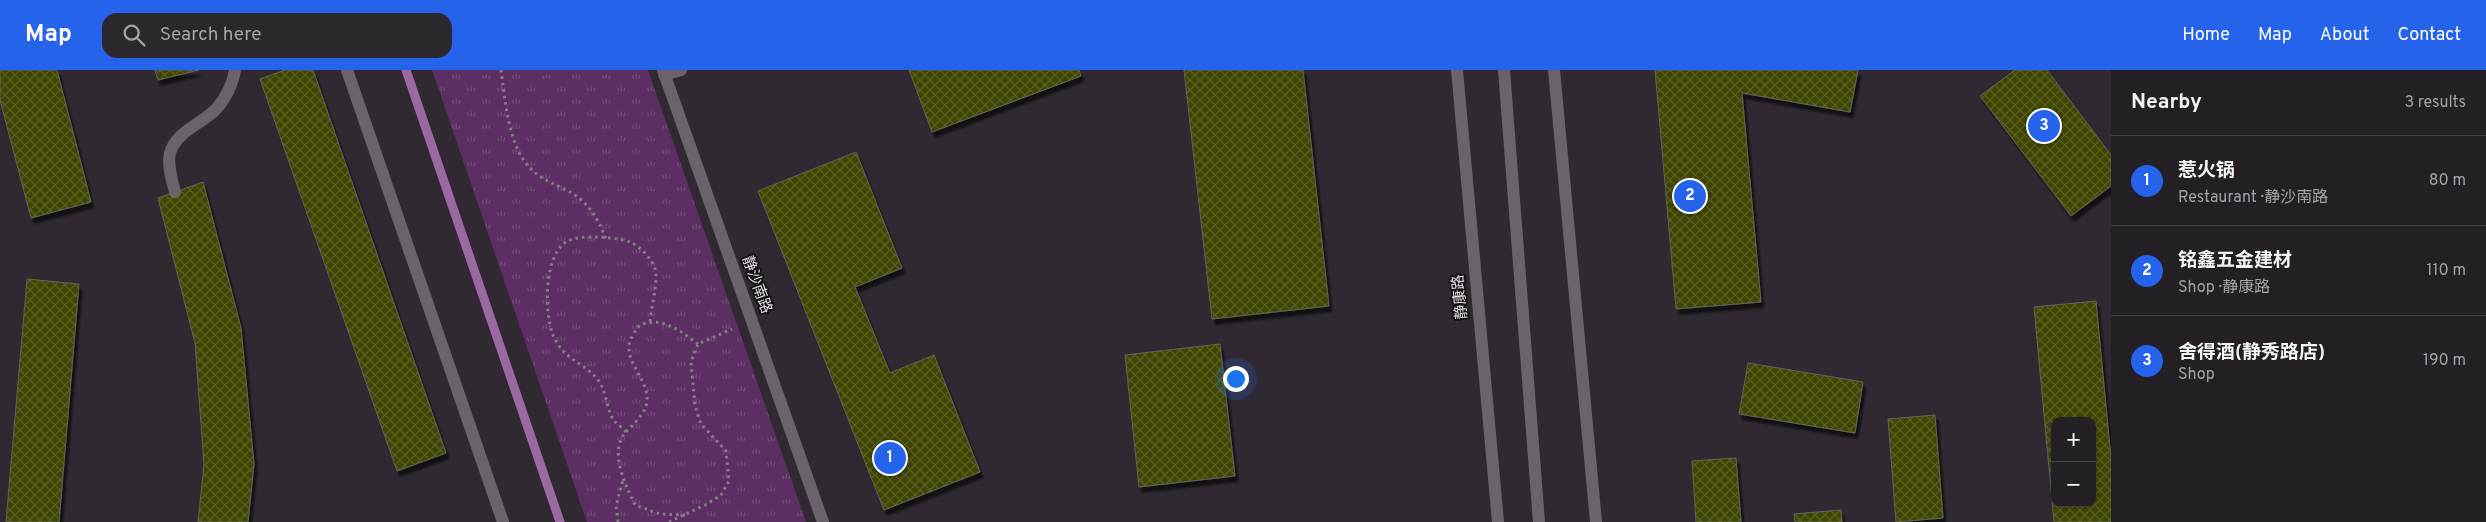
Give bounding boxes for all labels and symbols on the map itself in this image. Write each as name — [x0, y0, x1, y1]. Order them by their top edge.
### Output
pin: 3 — [2028, 107, 2060, 145]
pin: 2 — [1674, 177, 1706, 215]
street label: 静沙南路 — [737, 254, 775, 316]
street label: 静康路 — [1450, 274, 1472, 320]
your location — [1223, 366, 1249, 392]
pin: 1 — [874, 439, 906, 477]

